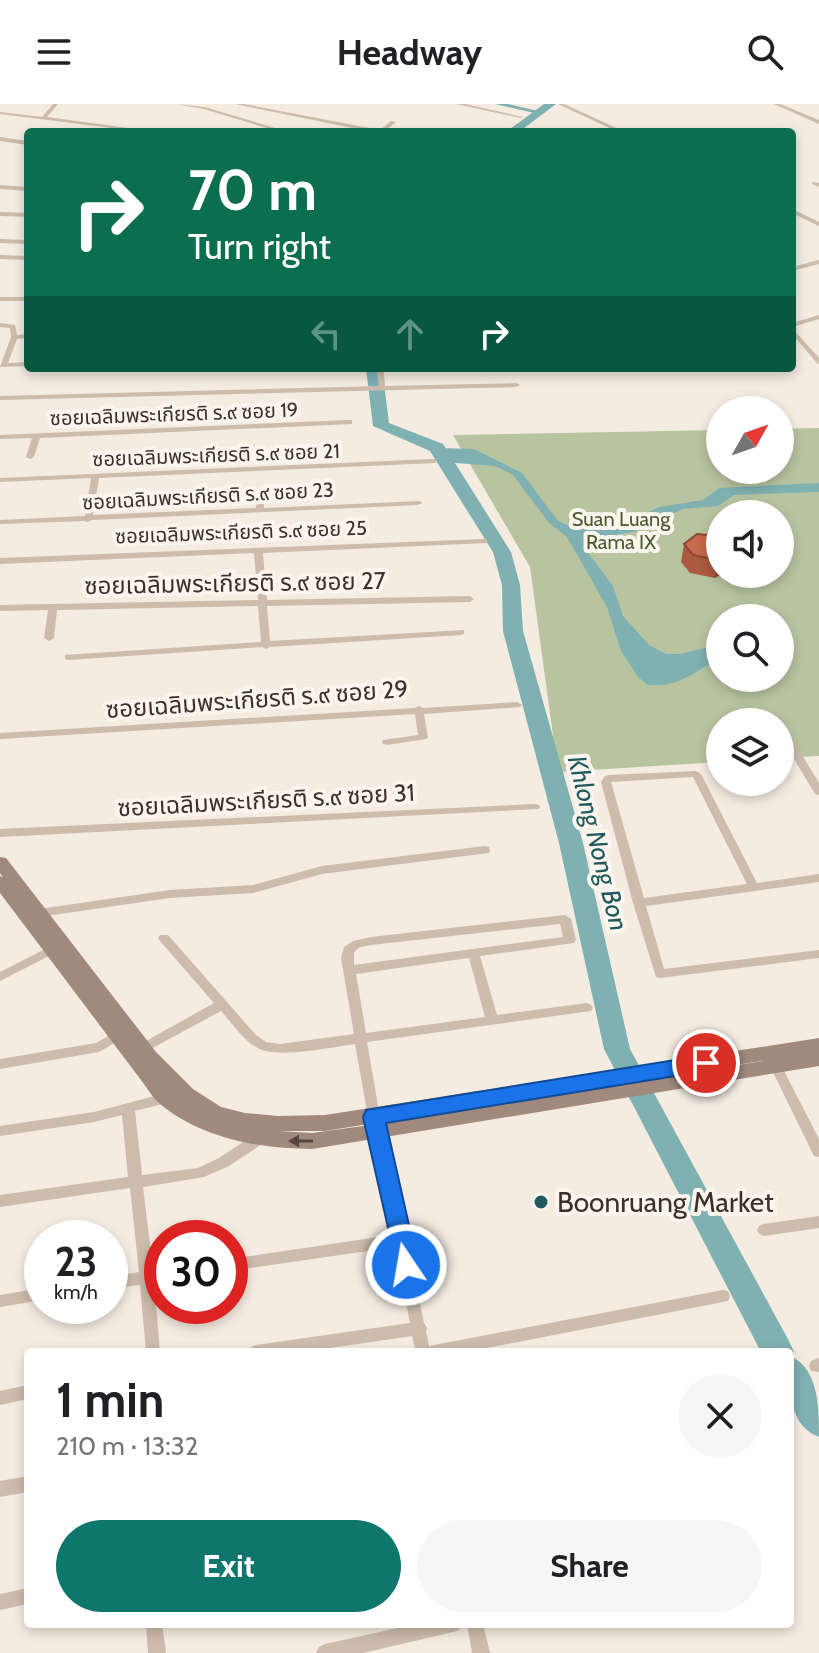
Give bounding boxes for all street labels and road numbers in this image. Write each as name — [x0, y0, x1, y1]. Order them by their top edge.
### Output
street label: ซอยเฉลิมพระเกียรติ ร.๙ ซอย 19 — [49, 398, 299, 430]
street label: ซอยเฉลิมพระเกียรติ ร.๙ ซอย 21 — [92, 439, 340, 471]
street label: ซอยเฉลิมพระเกียรติ ร.๙ ซอย 23 — [82, 477, 334, 515]
street label: ซอยเฉลิมพระเกียรติ ร.๙ ซอย 25 — [115, 516, 367, 548]
street label: ซอยเฉลิมพระเกียรติ ร.๙ ซอย 27 — [84, 566, 386, 600]
street label: ซอยเฉลิมพระเกียรติ ร.๙ ซอย 29 — [105, 674, 409, 724]
street label: ซอยเฉลิมพระเกียรติ ร.๙ ซอย 31 — [117, 778, 415, 822]

